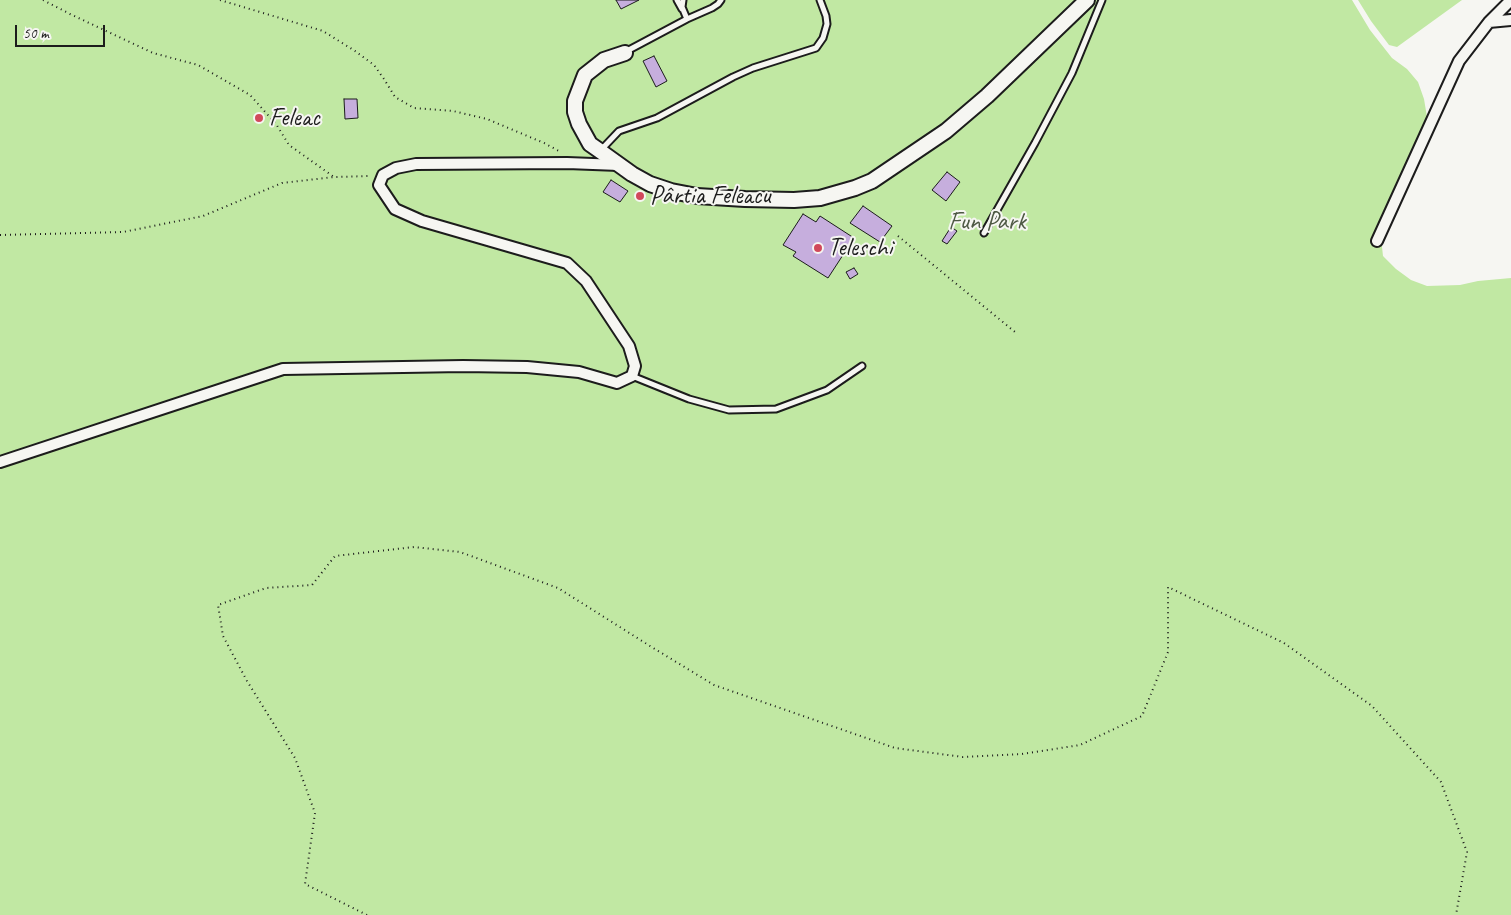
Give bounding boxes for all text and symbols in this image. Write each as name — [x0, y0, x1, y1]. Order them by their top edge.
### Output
scale bar — [18, 15, 108, 47]
text: 50 m — [23, 24, 49, 43]
place label: Feleac — [269, 103, 320, 133]
marker: Feleac — [253, 112, 265, 124]
place label: Pârtia Feleacu — [650, 181, 771, 211]
marker: Pârtia Feleacu — [634, 190, 646, 202]
park label: Fun Park — [948, 207, 1026, 237]
place label: Teleschi — [828, 233, 892, 263]
marker: Teleschi — [812, 242, 824, 254]

